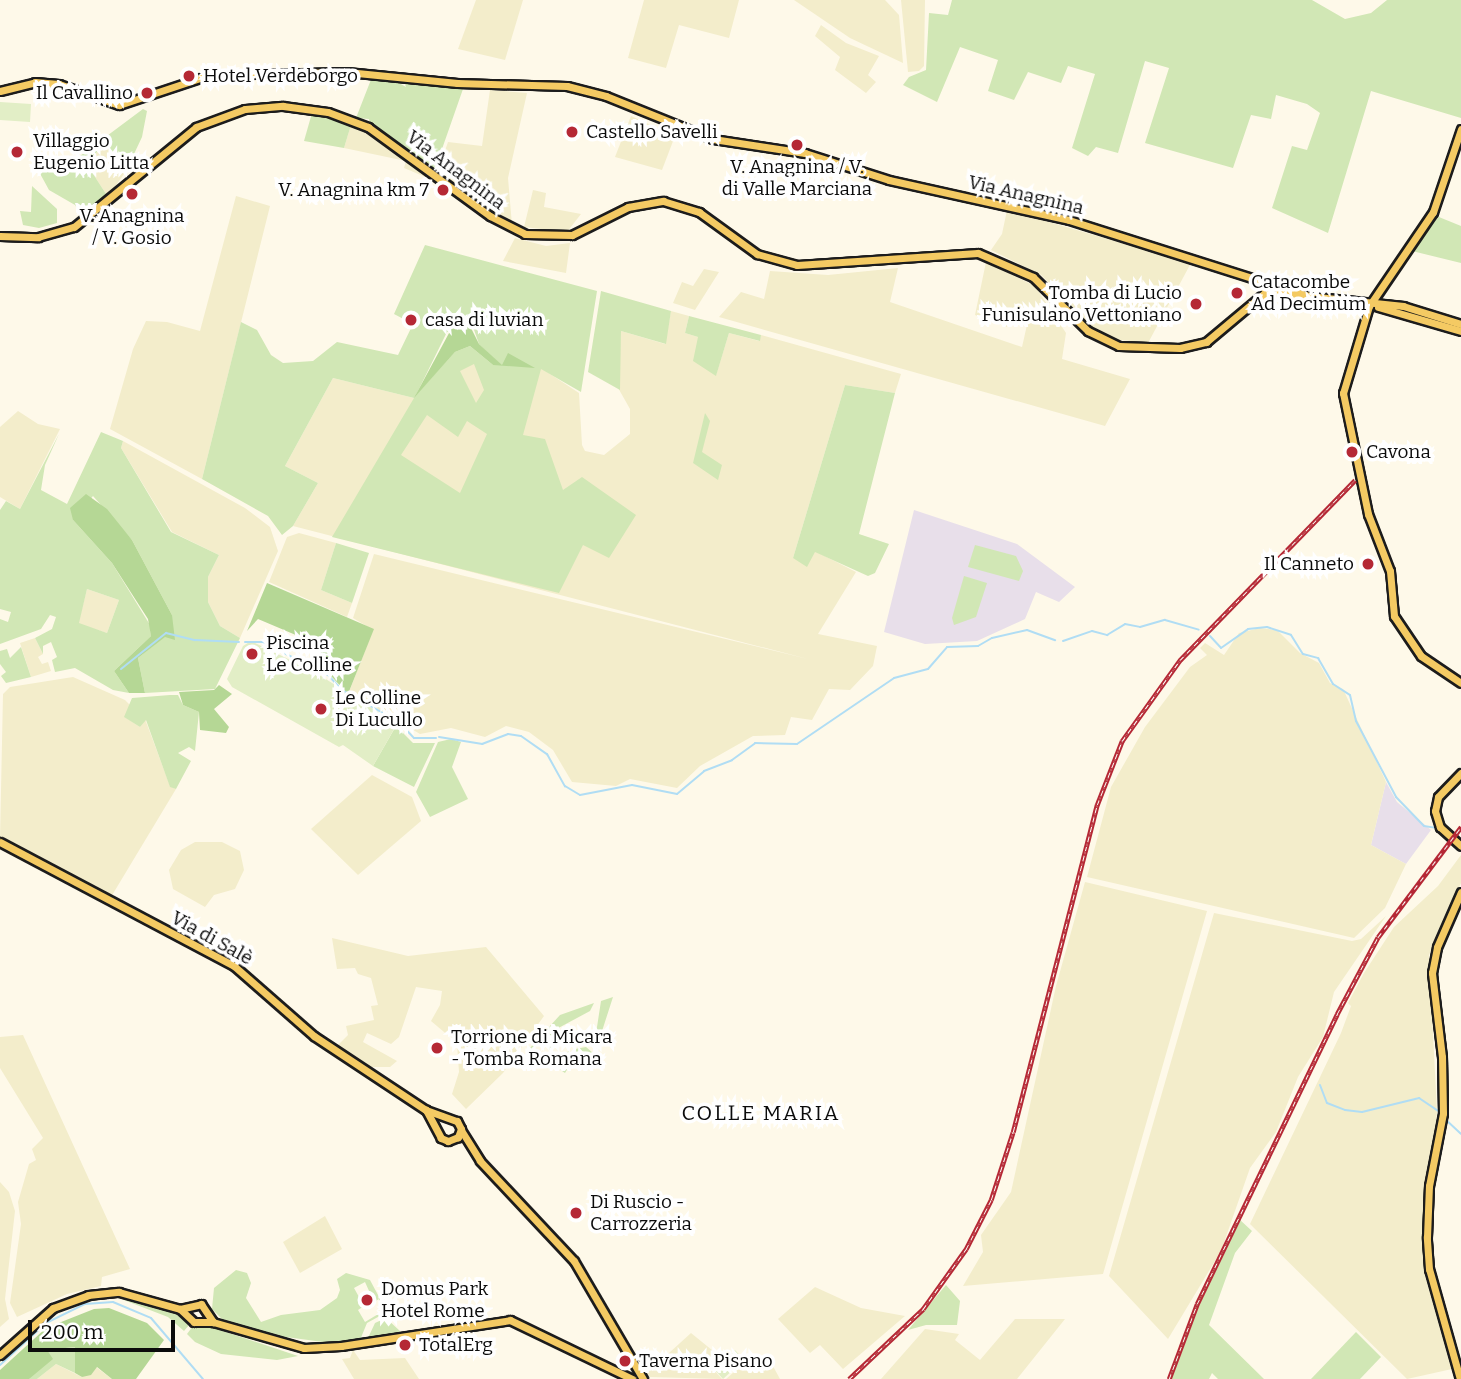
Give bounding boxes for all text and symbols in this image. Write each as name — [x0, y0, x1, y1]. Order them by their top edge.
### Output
place label: Hotel Verdeborgo — [203, 65, 358, 87]
marker: Hotel Verdeborgo — [181, 68, 197, 84]
place label: Il Cavallino — [36, 82, 133, 104]
marker: Il Cavallino — [139, 85, 155, 101]
place label: Castello Savelli — [586, 121, 718, 143]
marker: Castello Savelli — [564, 124, 580, 140]
street label: Via Anagnina — [402, 125, 510, 215]
place label: Villaggio Eugenio Litta — [33, 130, 149, 174]
marker: V. Anagnina / V. di Valle Marciana — [789, 137, 805, 153]
marker: Villaggio Eugenio Litta — [7, 142, 27, 162]
place label: V. Anagnina / V. di Valle Marciana — [722, 156, 872, 200]
street label: Via Anagnina — [966, 171, 1086, 219]
place label: V. Anagnina km 7 — [278, 179, 429, 201]
marker: V. Anagnina km 7 — [435, 182, 451, 198]
marker: V. Anagnina / V. Gosio — [124, 186, 140, 202]
place label: V. Anagnina / V. Gosio — [79, 205, 185, 249]
place label: Catacombe Ad Decimum — [1251, 271, 1366, 315]
place label: Tomba di Lucio Funisulano Vettoniano — [981, 282, 1182, 326]
marker: Catacombe Ad Decimum — [1229, 285, 1245, 301]
marker: Tomba di Lucio Funisulano Vettoniano — [1188, 296, 1204, 312]
place label: casa di luvian — [425, 309, 544, 331]
marker: casa di luvian — [403, 312, 419, 328]
place label: Cavona — [1366, 441, 1431, 463]
marker: Cavona — [1344, 444, 1360, 460]
place label: Il Canneto — [1264, 553, 1354, 575]
marker: Il Canneto — [1360, 556, 1376, 572]
place label: Piscina Le Colline — [266, 632, 352, 676]
marker: Piscina Le Colline — [244, 646, 260, 662]
place label: Le Colline Di Lucullo — [335, 687, 423, 731]
marker: Le Colline Di Lucullo — [313, 701, 329, 717]
street label: Via di Salè — [167, 906, 257, 970]
place label: Torrione di Micara - Tomba Romana — [451, 1026, 612, 1070]
marker: Torrione di Micara - Tomba Romana — [429, 1040, 445, 1056]
district label: COLLE MARIA — [683, 1100, 839, 1126]
place label: Di Ruscio - Carrozzeria — [590, 1191, 692, 1235]
marker: Di Ruscio - Carrozzeria — [568, 1205, 584, 1221]
place label: Domus Park Hotel Rome — [381, 1278, 488, 1322]
marker: Domus Park Hotel Rome — [359, 1292, 375, 1308]
scale bar — [32, 1306, 178, 1350]
text: 200 m — [41, 1319, 104, 1345]
place label: TotalErg — [419, 1334, 493, 1356]
marker: TotalErg — [397, 1337, 413, 1353]
place label: Taverna Pisano — [639, 1350, 773, 1372]
marker: Taverna Pisano — [617, 1353, 633, 1369]

